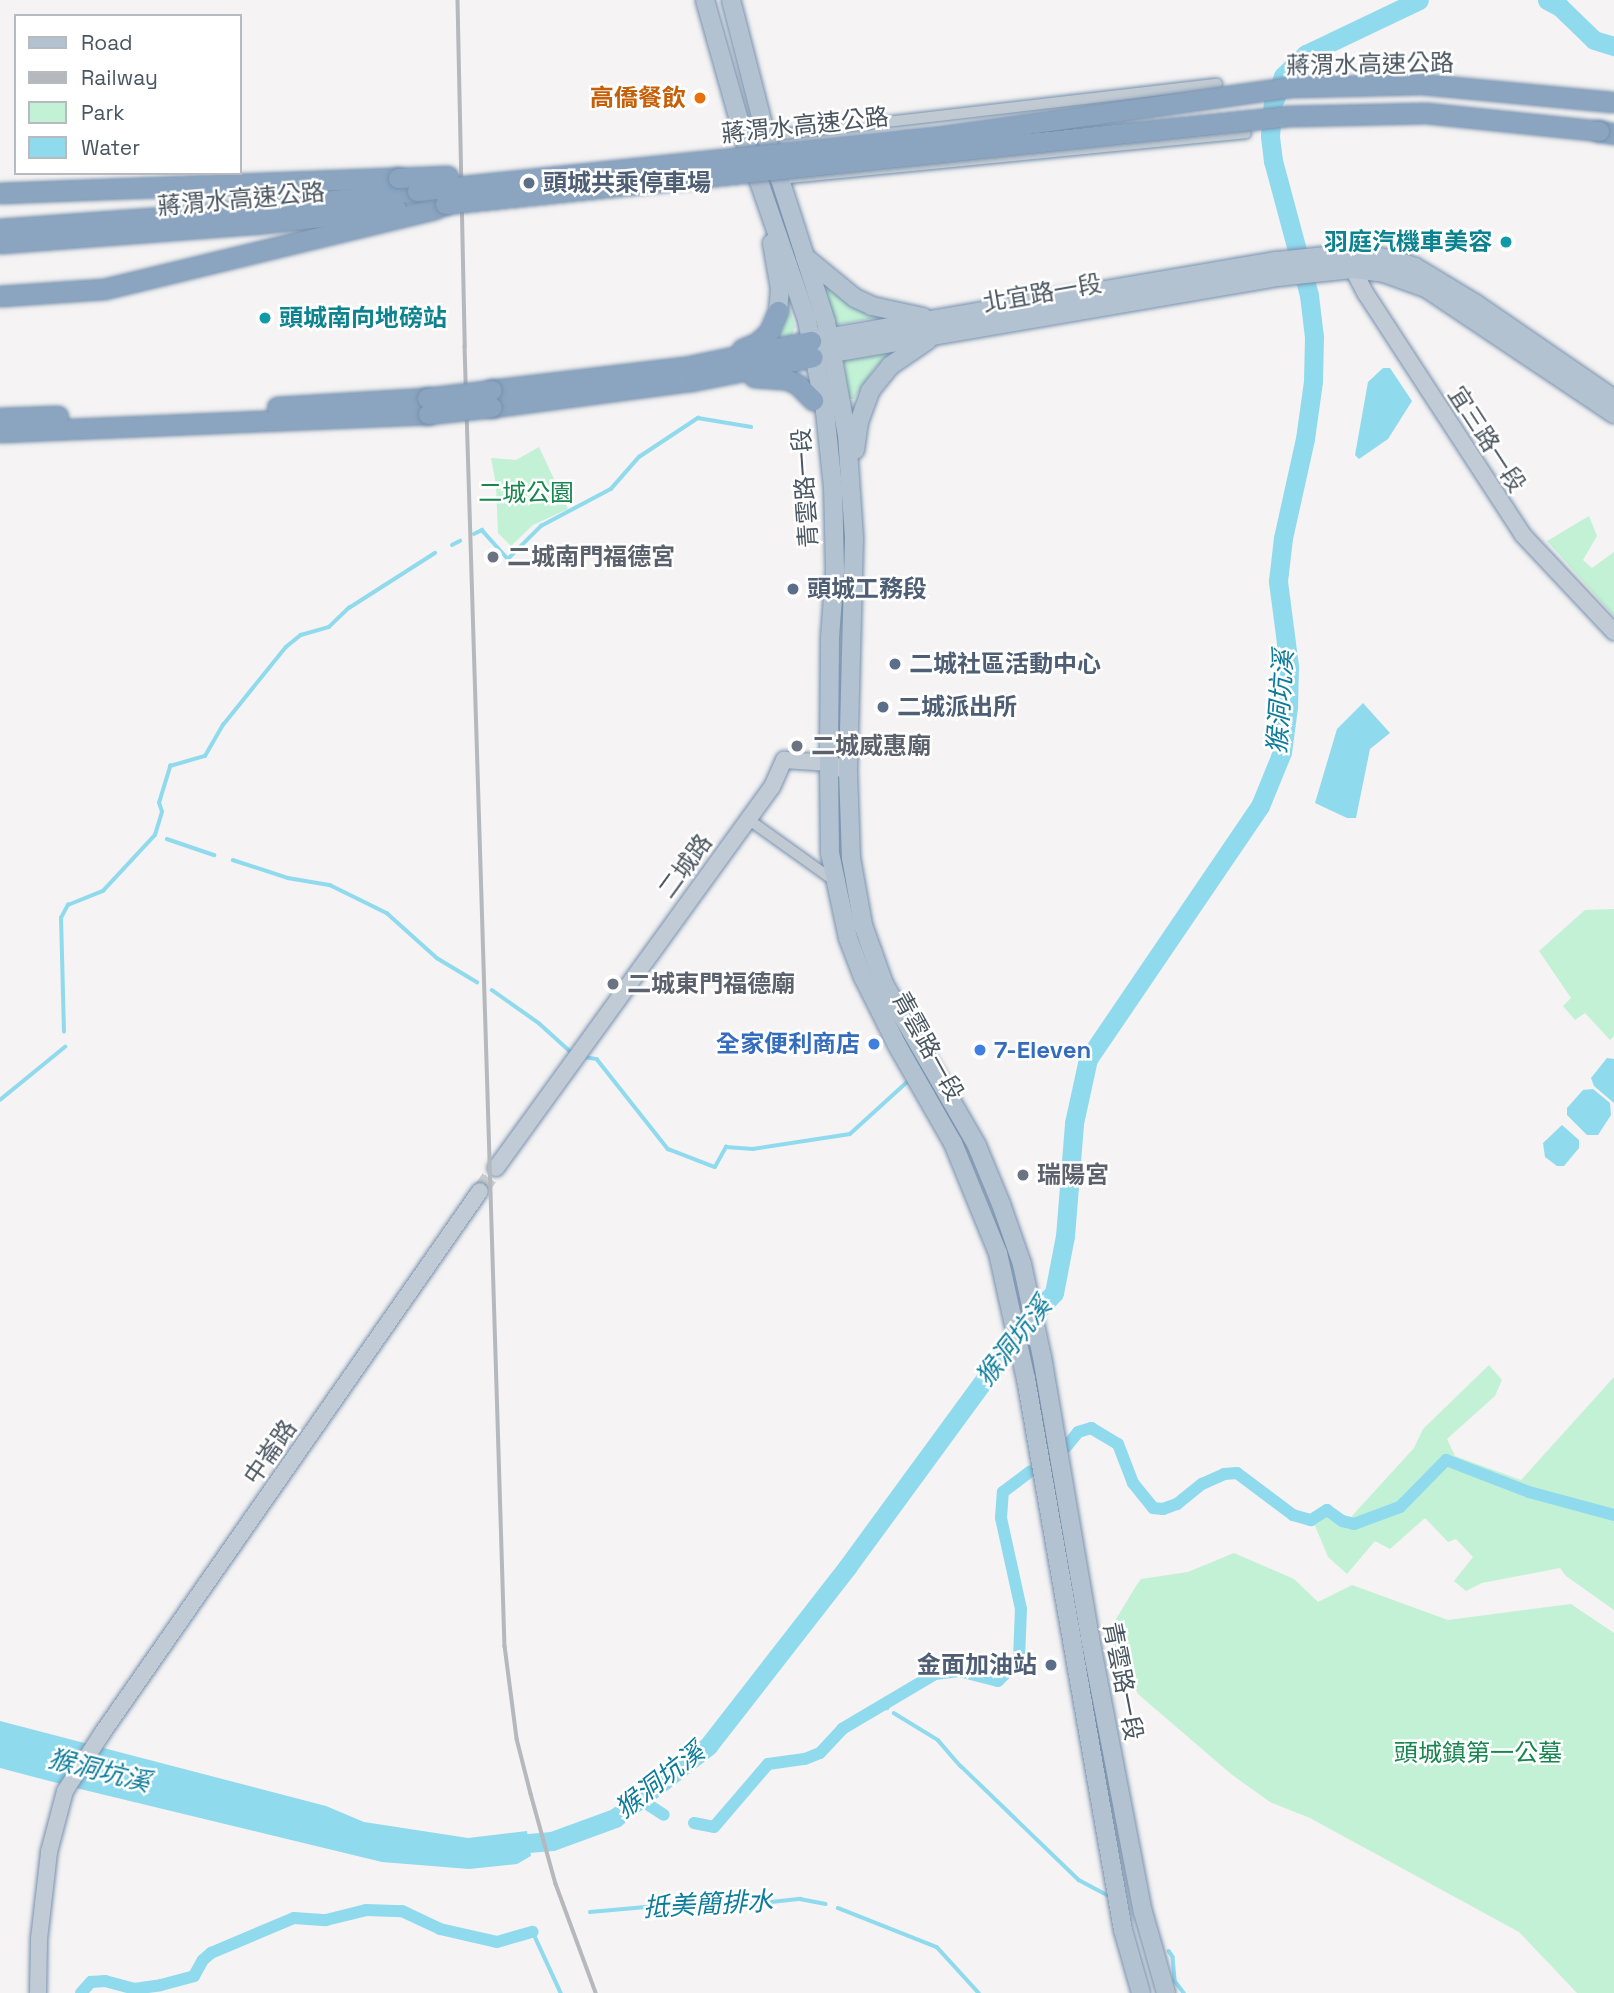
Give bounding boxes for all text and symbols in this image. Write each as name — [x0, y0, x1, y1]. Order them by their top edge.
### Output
legend — [14, 14, 242, 175]
text: Road — [81, 29, 133, 56]
street label: 蔣渭水高速公路 — [1286, 48, 1454, 80]
text: Railway — [81, 64, 158, 91]
place label: 高僑餐飲 — [590, 84, 686, 112]
marker: 高僑餐飲 — [692, 90, 708, 106]
text: Park — [81, 99, 125, 126]
street label: 蔣渭水高速公路 — [720, 102, 890, 148]
text: Water — [81, 134, 140, 161]
place label: 頭城共乘停車場 — [543, 169, 711, 197]
marker: 頭城共乘停車場 — [521, 175, 537, 191]
street label: 蔣渭水高速公路 — [156, 177, 326, 221]
place label: 羽庭汽機車美容 — [1324, 228, 1492, 256]
marker: 羽庭汽機車美容 — [1498, 234, 1514, 250]
street label: 北宜路一段 — [980, 268, 1104, 318]
place label: 頭城南向地磅站 — [279, 304, 447, 332]
marker: 頭城南向地磅站 — [257, 310, 273, 326]
street label: 宜三路一段 — [1442, 381, 1532, 497]
street label: 青雲路一段 — [786, 427, 824, 549]
park label: 二城公園 — [478, 479, 574, 507]
place label: 二城南門福德宮 — [507, 543, 675, 571]
marker: 二城南門福德宮 — [485, 549, 501, 565]
place label: 頭城工務段 — [807, 575, 927, 603]
marker: 頭城工務段 — [785, 581, 801, 597]
water label: 猴洞坑溪 — [1262, 649, 1300, 755]
place label: 二城社區活動中心 — [909, 650, 1101, 678]
marker: 二城社區活動中心 — [887, 656, 903, 672]
place label: 二城派出所 — [897, 693, 1017, 721]
marker: 二城派出所 — [875, 699, 891, 715]
place label: 二城威惠廟 — [811, 732, 931, 760]
marker: 二城威惠廟 — [789, 738, 805, 754]
street label: 二城路 — [652, 828, 718, 904]
place label: 二城東門福德廟 — [627, 970, 795, 998]
marker: 二城東門福德廟 — [605, 976, 621, 992]
street label: 青雲路一段 — [886, 987, 970, 1105]
place label: 全家便利商店 — [716, 1030, 860, 1058]
marker: 全家便利商店 — [866, 1036, 882, 1052]
place label: 7-Eleven — [994, 1036, 1091, 1064]
marker: 7-Eleven — [972, 1042, 988, 1058]
place label: 瑞陽宮 — [1037, 1161, 1109, 1189]
marker: 瑞陽宮 — [1015, 1167, 1031, 1183]
water label: 猴洞坑溪 — [970, 1291, 1058, 1393]
street label: 中崙路 — [238, 1414, 302, 1490]
street label: 青雲路一段 — [1097, 1619, 1149, 1743]
place label: 金面加油站 — [917, 1651, 1037, 1679]
marker: 金面加油站 — [1043, 1657, 1059, 1673]
water label: 猴洞坑溪 — [609, 1737, 711, 1825]
park label: 頭城鎮第一公墓 — [1394, 1739, 1562, 1767]
water label: 猴洞坑溪 — [45, 1743, 153, 1799]
water label: 抵美簡排水 — [642, 1886, 774, 1924]

